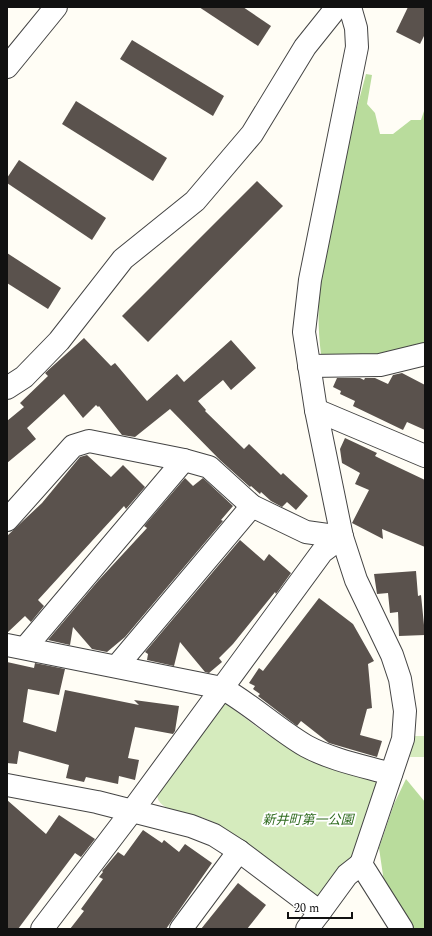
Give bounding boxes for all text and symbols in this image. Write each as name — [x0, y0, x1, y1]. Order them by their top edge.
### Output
park label: 新井町第一公園 — [262, 810, 355, 830]
scale bar — [288, 894, 352, 920]
text: 20 m — [294, 899, 319, 918]

